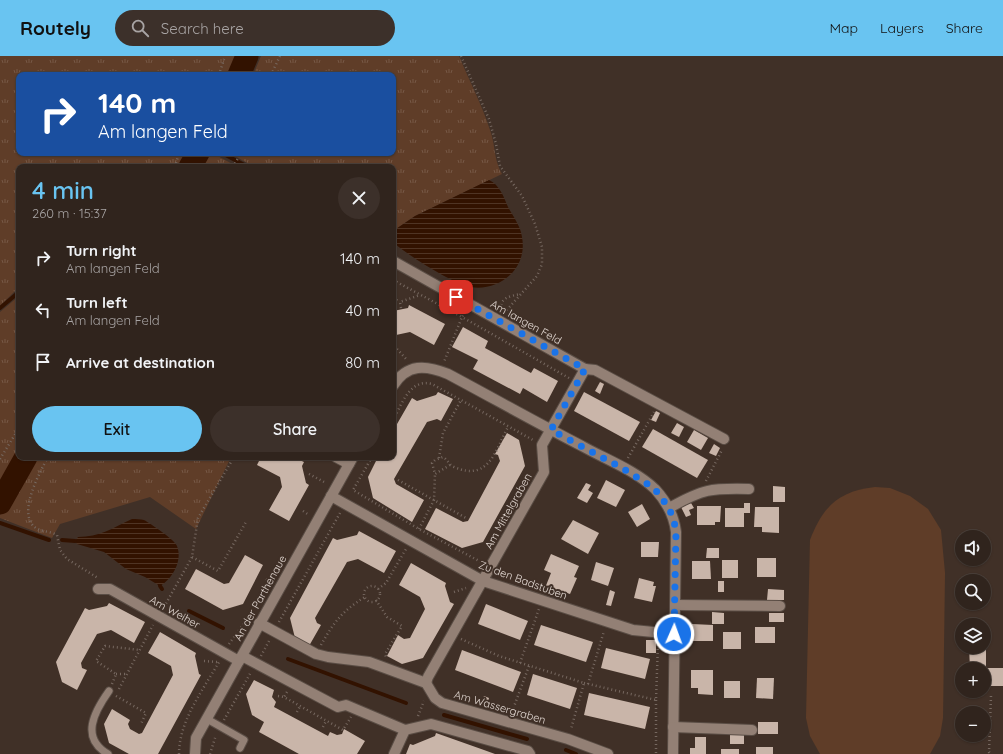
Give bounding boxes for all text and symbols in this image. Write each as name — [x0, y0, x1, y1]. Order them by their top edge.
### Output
search box — [115, 10, 395, 46]
text: Routely — [20, 16, 91, 40]
icon: search — [129, 17, 151, 39]
text: Search here — [161, 19, 244, 38]
text: Map — [829, 19, 858, 37]
text: Layers — [880, 19, 924, 37]
text: Share — [946, 19, 983, 37]
text: 140 m — [98, 85, 176, 120]
icon: right — [32, 88, 84, 140]
text: Am langen Feld — [98, 120, 228, 143]
text: 4 min — [32, 175, 94, 205]
button: close — [338, 177, 380, 219]
text: 260 m · 15:37 — [32, 205, 107, 221]
text: Turn right — [66, 241, 137, 260]
icon: right — [32, 247, 54, 269]
text: 140 m — [340, 249, 380, 268]
text: Am langen Feld — [66, 260, 160, 276]
pin — [439, 280, 473, 314]
icon: arrive — [445, 286, 467, 308]
text: Turn left — [66, 293, 128, 312]
street label: Am langen Feld — [488, 297, 564, 347]
icon: left — [32, 299, 54, 321]
text: 40 m — [345, 301, 380, 320]
text: Am langen Feld — [66, 312, 160, 328]
icon: arrive — [32, 351, 54, 373]
text: Arrive at destination — [66, 353, 215, 372]
text: 80 m — [345, 353, 380, 372]
button: Exit — [32, 406, 202, 452]
button: Share — [210, 406, 380, 452]
street label: Am Mittelgraben — [481, 471, 535, 551]
map controls — [955, 530, 991, 742]
button: sound — [955, 530, 991, 566]
street label: An der Parthenaue — [231, 553, 289, 643]
street label: Zu den Badstuben — [477, 557, 569, 603]
button: search — [955, 574, 991, 610]
street label: Am Weiher — [147, 592, 203, 632]
position arrow — [653, 613, 695, 655]
button: layers — [955, 618, 991, 654]
button: + — [955, 662, 991, 698]
street label: Am Wassergraben — [452, 687, 548, 727]
button: − — [955, 706, 991, 742]

